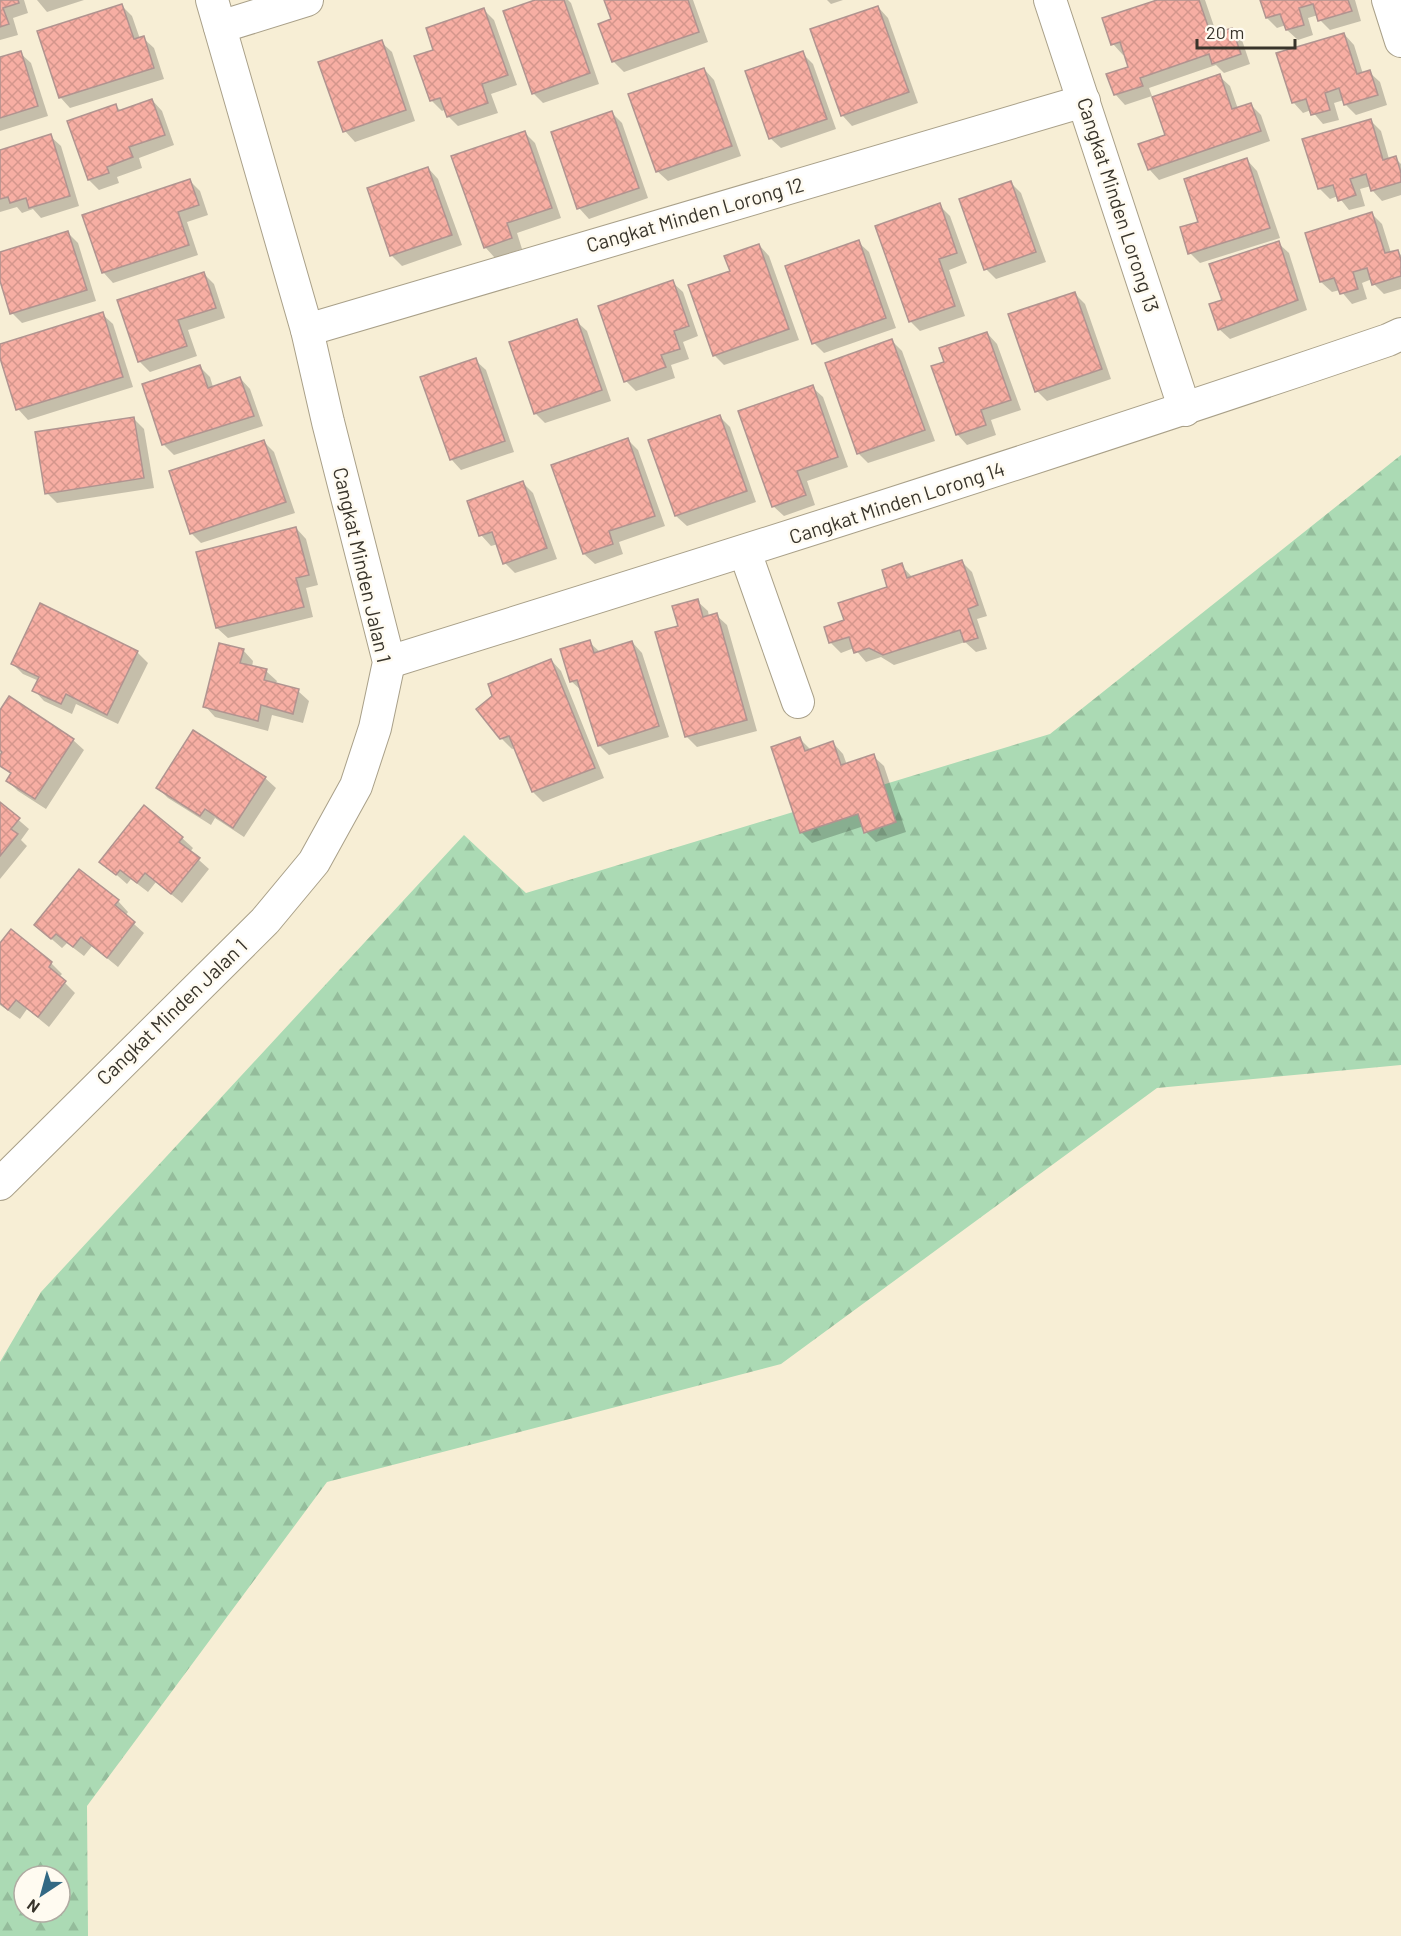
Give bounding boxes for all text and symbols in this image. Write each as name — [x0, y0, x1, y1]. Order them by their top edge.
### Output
scale bar — [1197, 12, 1294, 50]
text: 20 m — [1206, 21, 1244, 43]
street label: Cangkat Minden Lorong 13 — [1073, 94, 1165, 315]
street label: Cangkat Minden Lorong 12 — [583, 172, 806, 257]
street label: Cangkat Minden Lorong 14 — [786, 456, 1007, 548]
street label: Cangkat Minden Jalan 1 — [329, 465, 397, 665]
street label: Cangkat Minden Jalan 1 — [91, 933, 251, 1089]
north arrow — [12, 1864, 72, 1924]
text: N — [23, 1896, 43, 1917]

